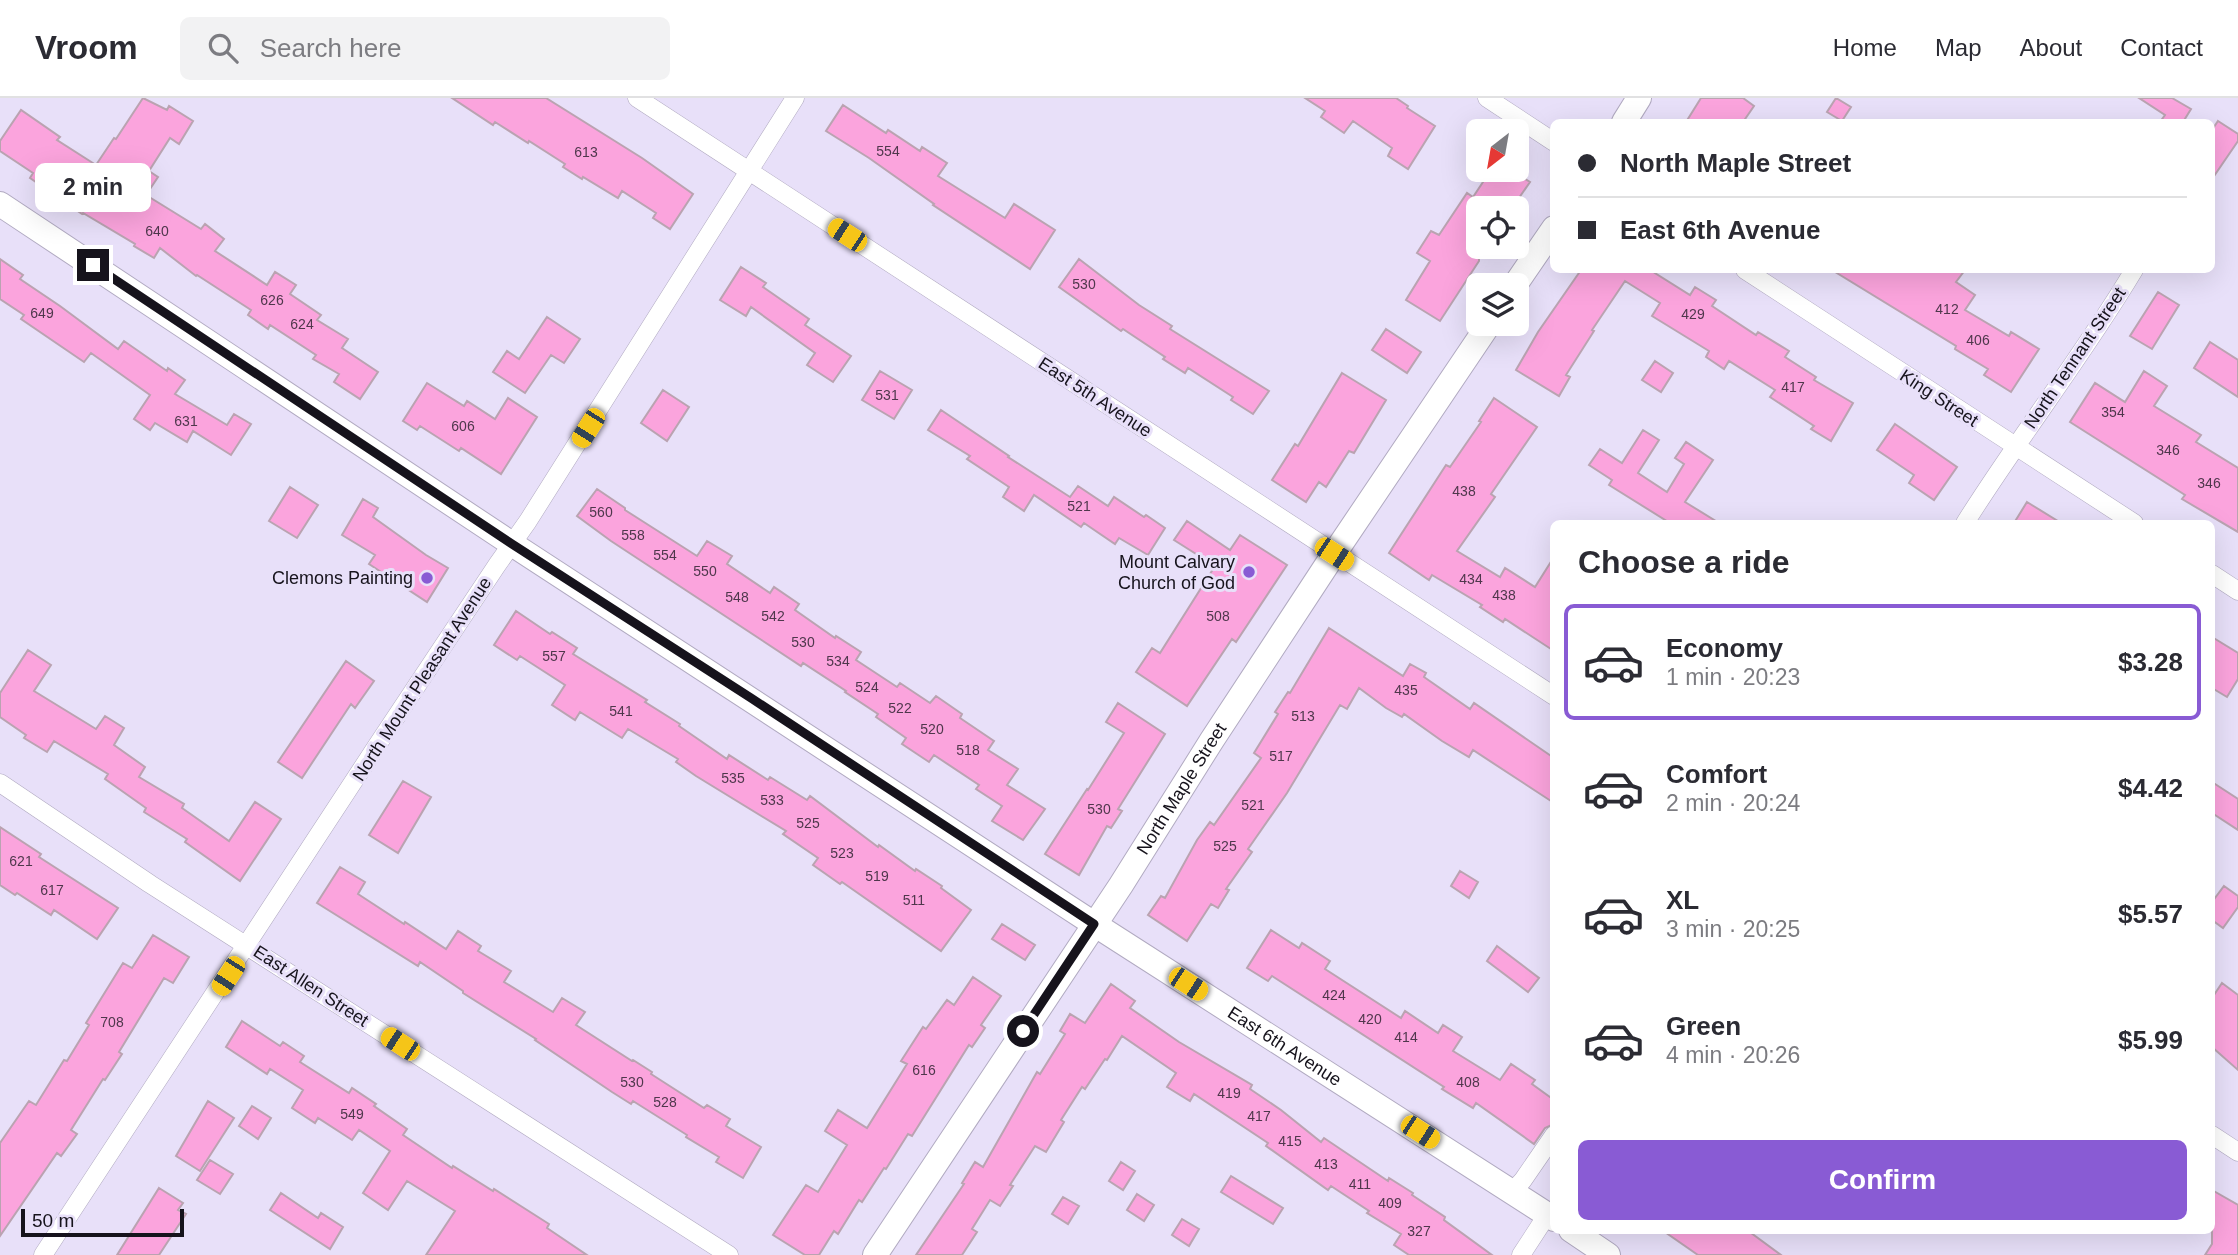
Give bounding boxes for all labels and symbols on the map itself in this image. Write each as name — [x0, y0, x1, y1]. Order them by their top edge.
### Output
north arrow — [1466, 119, 1530, 182]
house number: 554 — [876, 143, 900, 159]
house number: 613 — [574, 144, 598, 160]
callout: 2 min — [35, 164, 151, 212]
car — [824, 215, 871, 255]
house number: 640 — [145, 223, 169, 239]
route end — [77, 249, 109, 281]
house number: 530 — [1072, 276, 1096, 292]
street label: North Tennant Street — [2020, 284, 2130, 432]
house number: 626 — [260, 292, 284, 308]
house number: 412 — [1935, 301, 1959, 317]
house number: 649 — [30, 305, 54, 321]
house number: 429 — [1681, 306, 1705, 322]
house number: 624 — [290, 316, 314, 332]
house number: 406 — [1966, 332, 1990, 348]
street label: East 5th Avenue — [1035, 353, 1155, 441]
street label: King Street — [1896, 365, 1982, 431]
house number: 417 — [1781, 379, 1805, 395]
house number: 531 — [875, 387, 899, 403]
house number: 354 — [2101, 404, 2125, 420]
car — [568, 405, 609, 451]
house number: 631 — [174, 413, 198, 429]
house number: 606 — [451, 418, 475, 434]
house number: 346 — [2156, 442, 2180, 458]
house number: 346 — [2197, 475, 2221, 491]
house number: 438 — [1452, 483, 1476, 499]
house number: 521 — [1067, 498, 1091, 514]
house number: 560 — [589, 504, 613, 520]
house number: 558 — [621, 527, 645, 543]
car — [1311, 534, 1358, 574]
house number: 554 — [653, 547, 677, 563]
place label: Mount Calvary Church of God — [1118, 552, 1235, 593]
house number: 550 — [693, 563, 717, 579]
marker: Mount Calvary Church of God — [1241, 564, 1257, 580]
place label: Clemons Painting — [272, 568, 413, 588]
marker: Clemons Painting — [419, 570, 435, 586]
house number: 434 — [1459, 571, 1483, 587]
street label: North Mount Pleasant Avenue — [349, 573, 495, 785]
house number: 438 — [1492, 587, 1516, 603]
house number: 548 — [725, 589, 749, 605]
house number: 542 — [761, 608, 785, 624]
house number: 508 — [1206, 608, 1230, 624]
house number: 530 — [791, 634, 815, 650]
house number: 557 — [542, 648, 566, 664]
house number: 534 — [826, 653, 850, 669]
house number: 524 — [855, 679, 879, 695]
house number: 435 — [1394, 682, 1418, 698]
house number: 522 — [888, 700, 912, 716]
house number: 541 — [609, 703, 633, 719]
house number: 513 — [1291, 708, 1315, 724]
street label: North Maple Street — [1133, 719, 1230, 858]
house number: 520 — [920, 721, 944, 737]
house number: 518 — [956, 742, 980, 758]
house number: 517 — [1269, 748, 1293, 764]
house number: 535 — [721, 770, 745, 786]
house number: 533 — [760, 792, 784, 808]
house number: 521 — [1241, 797, 1265, 813]
house number: 530 — [1087, 801, 1111, 817]
house number: 525 — [796, 815, 820, 831]
house number: 525 — [1213, 838, 1237, 854]
house number: 523 — [830, 845, 854, 861]
house number: 621 — [9, 853, 33, 869]
house number: 519 — [865, 868, 889, 884]
house number: 617 — [40, 882, 64, 898]
house number: 511 — [903, 892, 925, 908]
street label: East Allen Street — [250, 941, 372, 1031]
car — [208, 953, 249, 999]
car — [1165, 964, 1212, 1004]
house number: 424 — [1322, 987, 1346, 1003]
street label: East 6th Avenue — [1224, 1002, 1345, 1090]
house number: 420 — [1358, 1011, 1382, 1027]
house number: 708 — [100, 1014, 124, 1030]
route start — [1007, 1015, 1039, 1047]
car — [377, 1024, 424, 1064]
house number: 414 — [1394, 1029, 1418, 1045]
house number: 616 — [912, 1062, 936, 1078]
house number: 530 — [620, 1074, 644, 1090]
house number: 408 — [1456, 1074, 1480, 1090]
house number: 419 — [1217, 1085, 1241, 1101]
house number: 528 — [653, 1094, 677, 1110]
house number: 549 — [340, 1106, 364, 1122]
house number: 417 — [1247, 1108, 1271, 1124]
car — [1397, 1112, 1444, 1152]
house number: 415 — [1278, 1133, 1302, 1149]
house number: 413 — [1314, 1156, 1338, 1172]
house number: 411 — [1349, 1176, 1371, 1192]
house number: 409 — [1378, 1195, 1402, 1211]
scale bar — [21, 1206, 184, 1238]
house number: 327 — [1407, 1223, 1431, 1239]

